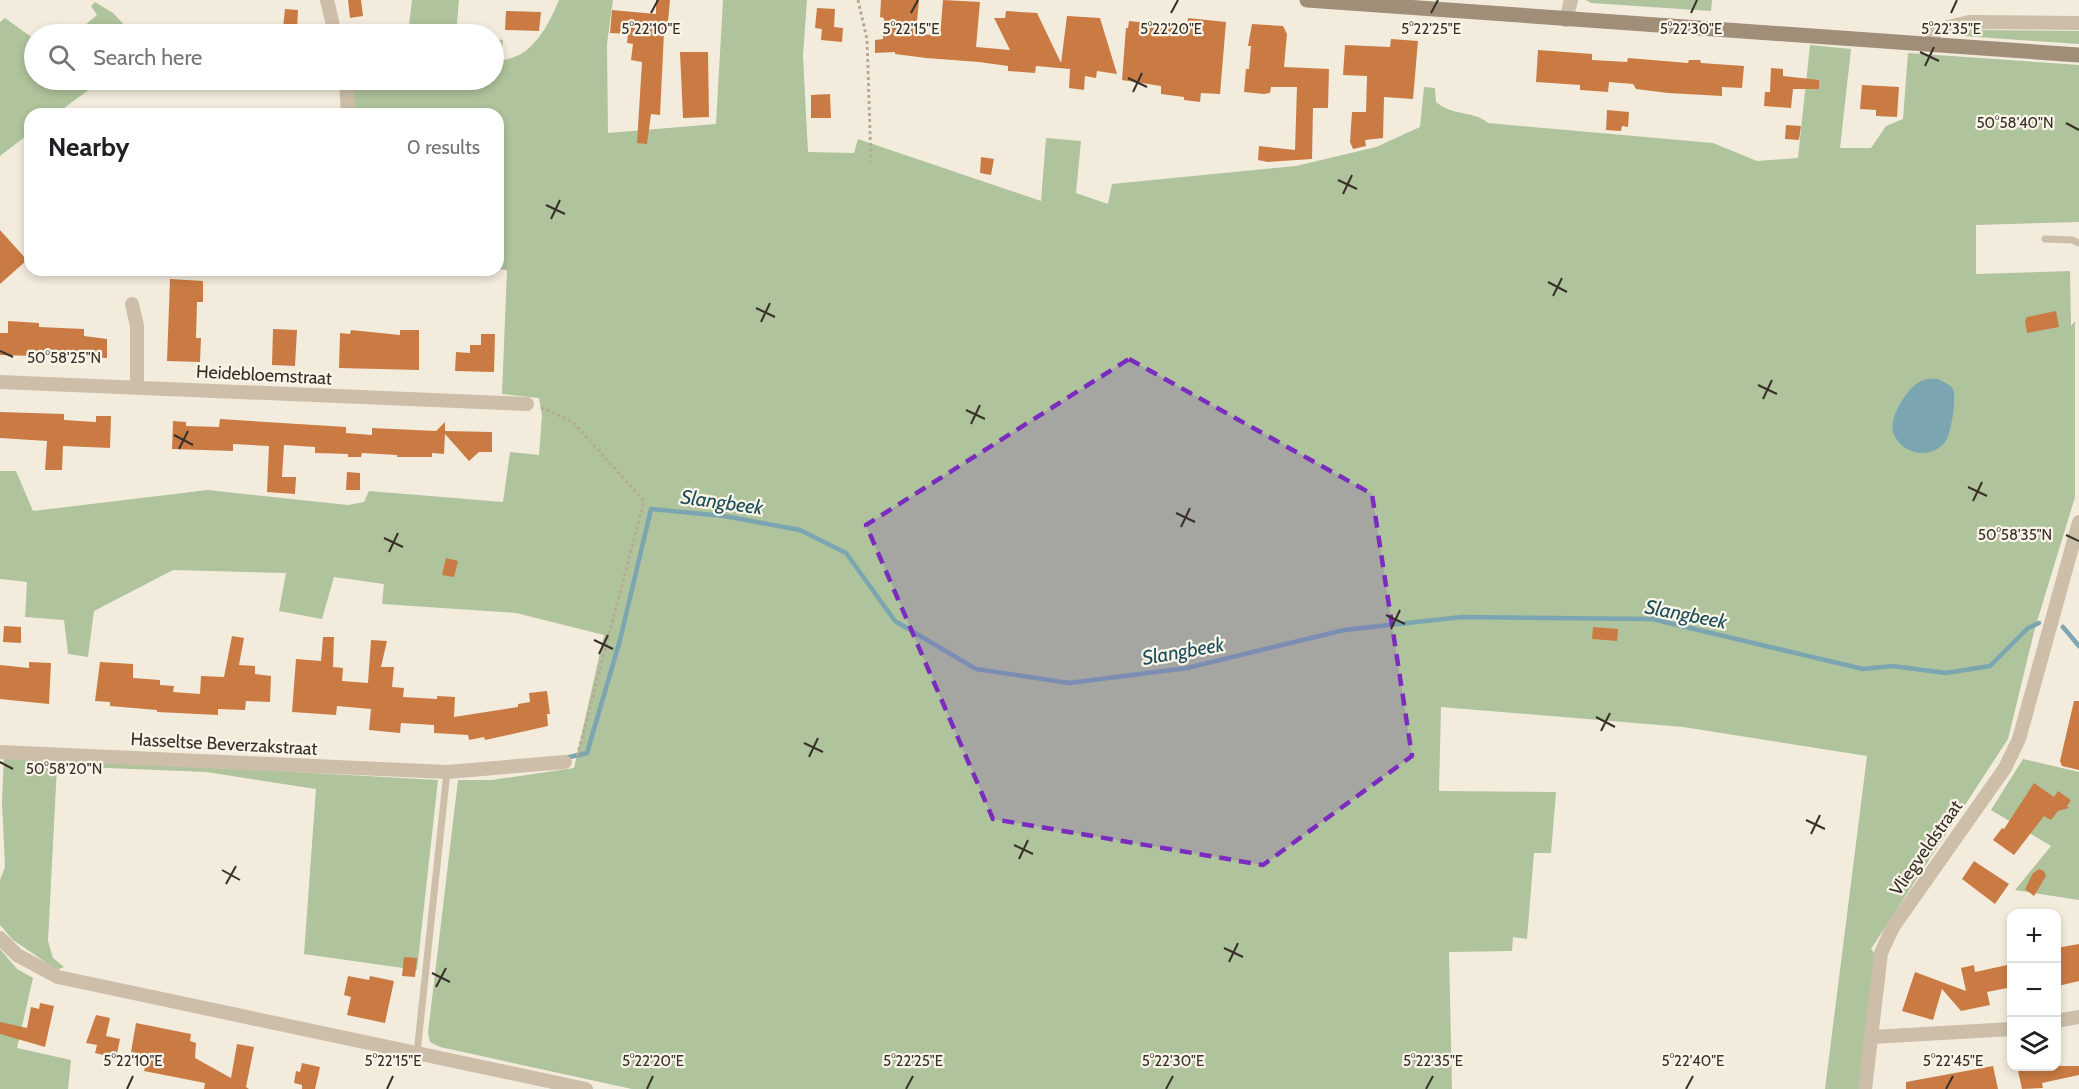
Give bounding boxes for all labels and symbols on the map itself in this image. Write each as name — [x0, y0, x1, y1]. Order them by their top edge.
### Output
text: 5°22'10"E — [621, 20, 681, 38]
text: 5°22'15"E — [883, 20, 939, 38]
text: 5°22'20"E — [1140, 20, 1202, 38]
text: 5°22'25"E — [1401, 20, 1461, 38]
text: 5°22'30"E — [1660, 20, 1722, 38]
text: 5°22'35"E — [1921, 20, 1981, 38]
text: 50°58'40"N — [1977, 114, 2053, 132]
text: 50°58'25"N — [27, 349, 101, 367]
street label: Heidebloemstraat — [196, 360, 332, 390]
water label: Slangbeek — [679, 484, 766, 520]
text: 50°58'35"N — [1978, 526, 2052, 544]
water label: Slangbeek — [1643, 594, 1730, 634]
water label: Slangbeek — [1140, 632, 1227, 670]
street label: Hasseltse Beverzakstraat — [130, 728, 318, 760]
text: 50°58'20"N — [26, 760, 102, 778]
street label: Vliegveldstraat — [1885, 796, 1967, 900]
text: 5°22'10"E — [103, 1052, 163, 1070]
text: 5°22'15"E — [365, 1052, 421, 1070]
text: 5°22'20"E — [622, 1052, 684, 1070]
text: 5°22'25"E — [883, 1052, 943, 1070]
text: 5°22'30"E — [1142, 1052, 1204, 1070]
text: 5°22'35"E — [1403, 1052, 1463, 1070]
text: 5°22'40"E — [1662, 1052, 1724, 1070]
text: 5°22'45"E — [1923, 1052, 1983, 1070]

